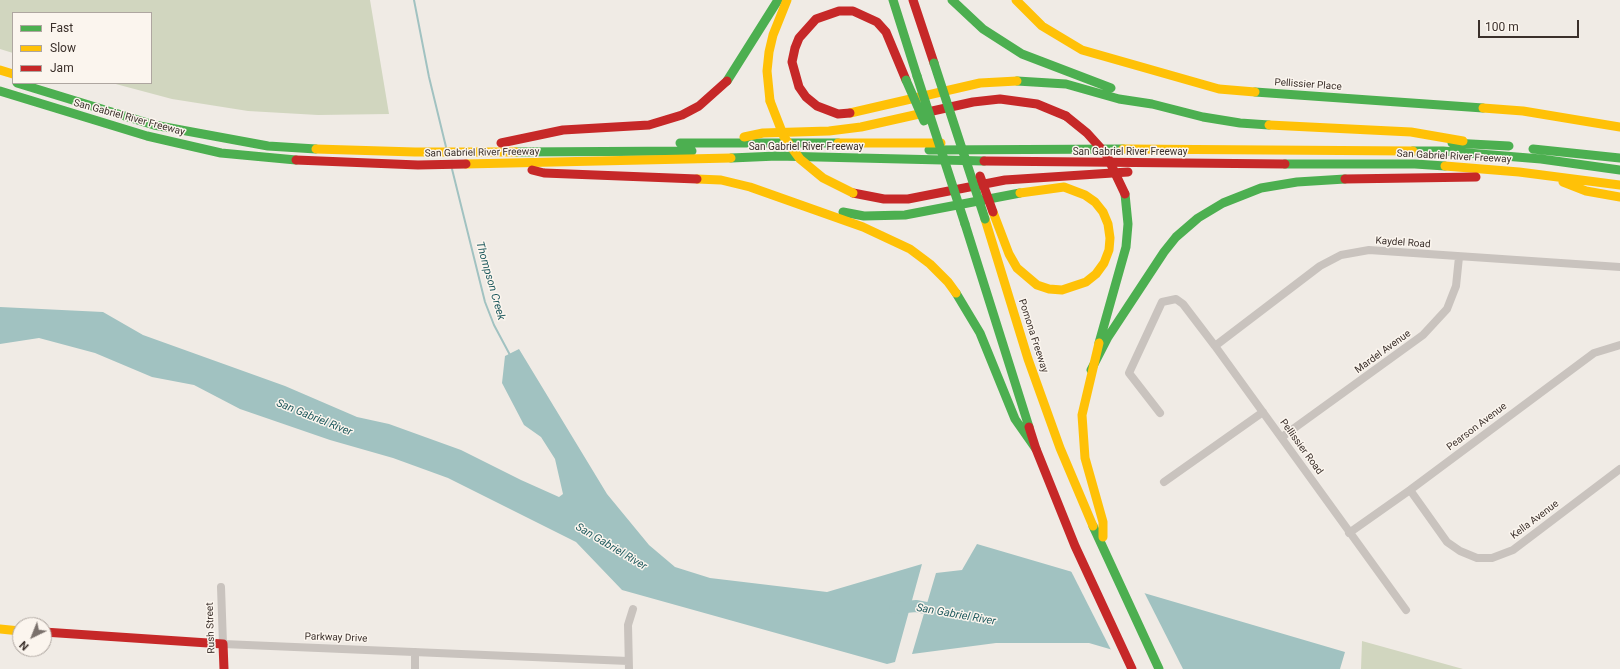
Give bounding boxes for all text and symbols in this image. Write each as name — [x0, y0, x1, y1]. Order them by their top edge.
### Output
legend — [12, 12, 152, 84]
scale bar — [1480, 12, 1581, 38]
text: 100 m — [1485, 20, 1519, 34]
text: Fast — [50, 21, 73, 35]
text: Slow — [50, 41, 76, 55]
text: Jam — [50, 61, 74, 75]
street label: Pellissier Place — [1274, 77, 1342, 93]
street label: San Gabriel River Freeway — [72, 97, 186, 139]
street label: San Gabriel River Freeway — [749, 141, 863, 153]
street label: San Gabriel River Freeway — [425, 146, 539, 160]
street label: San Gabriel River Freeway — [1073, 146, 1187, 158]
street label: San Gabriel River Freeway — [1396, 148, 1512, 166]
street label: Kaydel Road — [1375, 235, 1431, 251]
water label: Thompson Creek — [472, 240, 508, 322]
street label: Pomona Freeway — [1015, 298, 1051, 374]
street label: Mardel Avenue — [1353, 328, 1413, 376]
water label: San Gabriel River — [274, 397, 354, 439]
street label: Pearson Avenue — [1445, 401, 1509, 453]
street label: Pellissier Road — [1277, 417, 1325, 477]
street label: Kella Avenue — [1509, 498, 1561, 542]
water label: San Gabriel River — [573, 521, 649, 573]
street label: Rush Street — [204, 602, 218, 654]
water label: San Gabriel River — [915, 602, 997, 628]
north arrow — [12, 617, 52, 657]
street label: Parkway Drive — [304, 631, 368, 645]
text: N — [17, 638, 31, 653]

